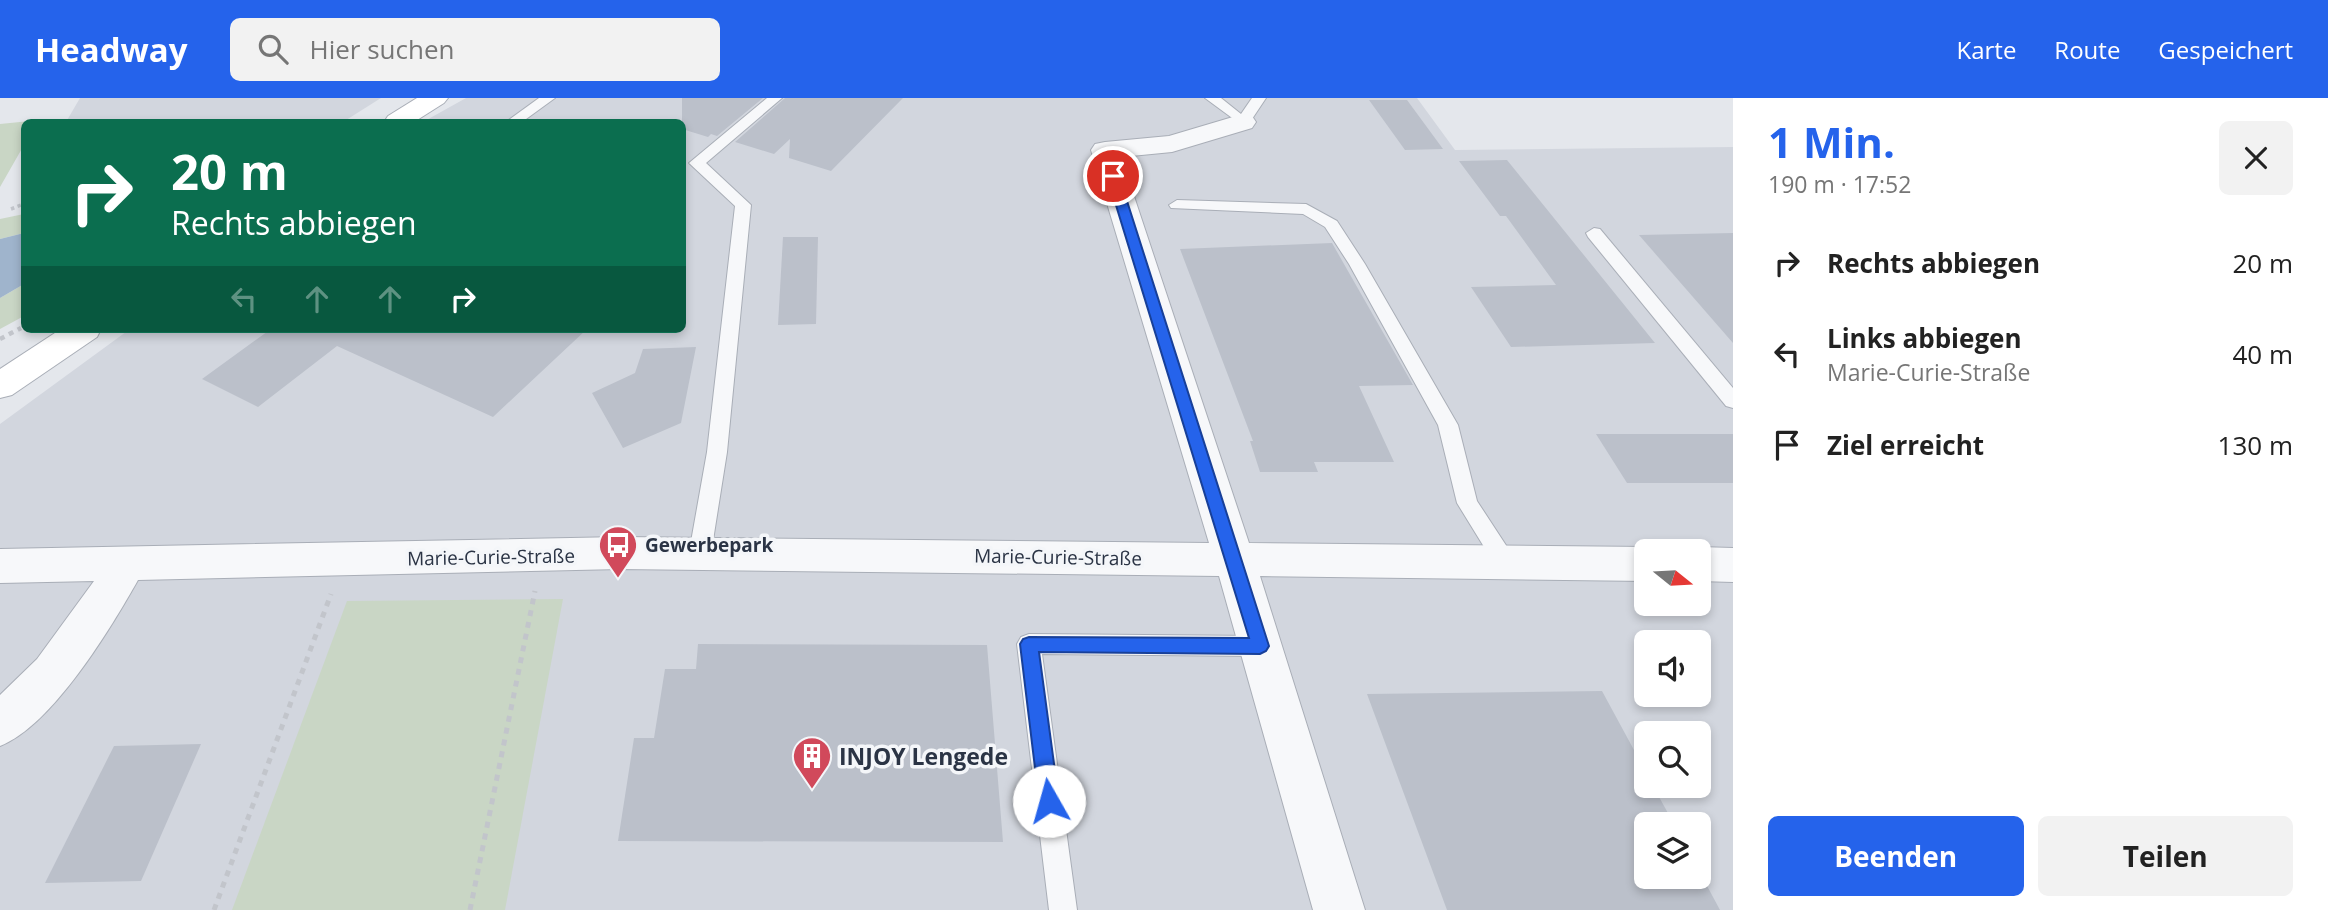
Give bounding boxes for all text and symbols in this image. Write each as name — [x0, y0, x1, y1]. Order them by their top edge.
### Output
search box — [230, 18, 720, 81]
text: Headway — [35, 27, 188, 72]
icon: search — [254, 30, 292, 68]
text: Hier suchen — [310, 31, 455, 67]
text: Karte — [1956, 33, 2016, 66]
text: Route — [2054, 33, 2120, 66]
text: Gespeichert — [2158, 33, 2293, 66]
text: 1 Min. — [1768, 113, 1895, 170]
button: close — [2219, 121, 2293, 195]
text: 20 m — [171, 138, 288, 204]
pin — [1083, 146, 1143, 206]
icon: right — [56, 147, 147, 238]
icon: arrive — [1094, 157, 1132, 195]
text: 190 m · 17:52 — [1768, 168, 1911, 200]
text: Rechts abbiegen — [171, 201, 417, 244]
icon: right — [1768, 244, 1806, 282]
text: Rechts abbiegen — [1827, 245, 2040, 281]
text: 20 m — [2232, 245, 2293, 281]
icon: left — [225, 280, 263, 318]
icon: ahead — [298, 280, 336, 318]
icon: ahead — [371, 280, 409, 318]
icon: right — [444, 280, 482, 318]
text: Links abbiegen — [1827, 320, 2022, 356]
icon: left — [1768, 335, 1806, 373]
text: 40 m — [2232, 336, 2293, 372]
text: Marie-Curie-Straße — [1827, 356, 2030, 388]
icon: arrive — [1768, 426, 1806, 464]
text: Ziel erreicht — [1827, 427, 1984, 463]
text: 130 m — [2218, 427, 2293, 463]
bus stop icon: Gewerbepark — [597, 524, 639, 579]
place label: Gewerbepark — [645, 532, 773, 558]
north arrow — [1634, 539, 1712, 616]
map controls — [1634, 539, 1711, 889]
street label: Marie-Curie-Straße — [407, 543, 575, 571]
street label: Marie-Curie-Straße — [974, 543, 1142, 571]
button: sound — [1634, 630, 1711, 707]
button: search — [1634, 721, 1711, 798]
building icon: INJOY Lengede — [791, 735, 833, 790]
place label: INJOY Lengede — [839, 740, 1008, 772]
position arrow — [1012, 764, 1086, 838]
button: layers — [1634, 812, 1711, 889]
button: Beenden — [1768, 816, 2024, 896]
button: Teilen — [2038, 816, 2293, 896]

